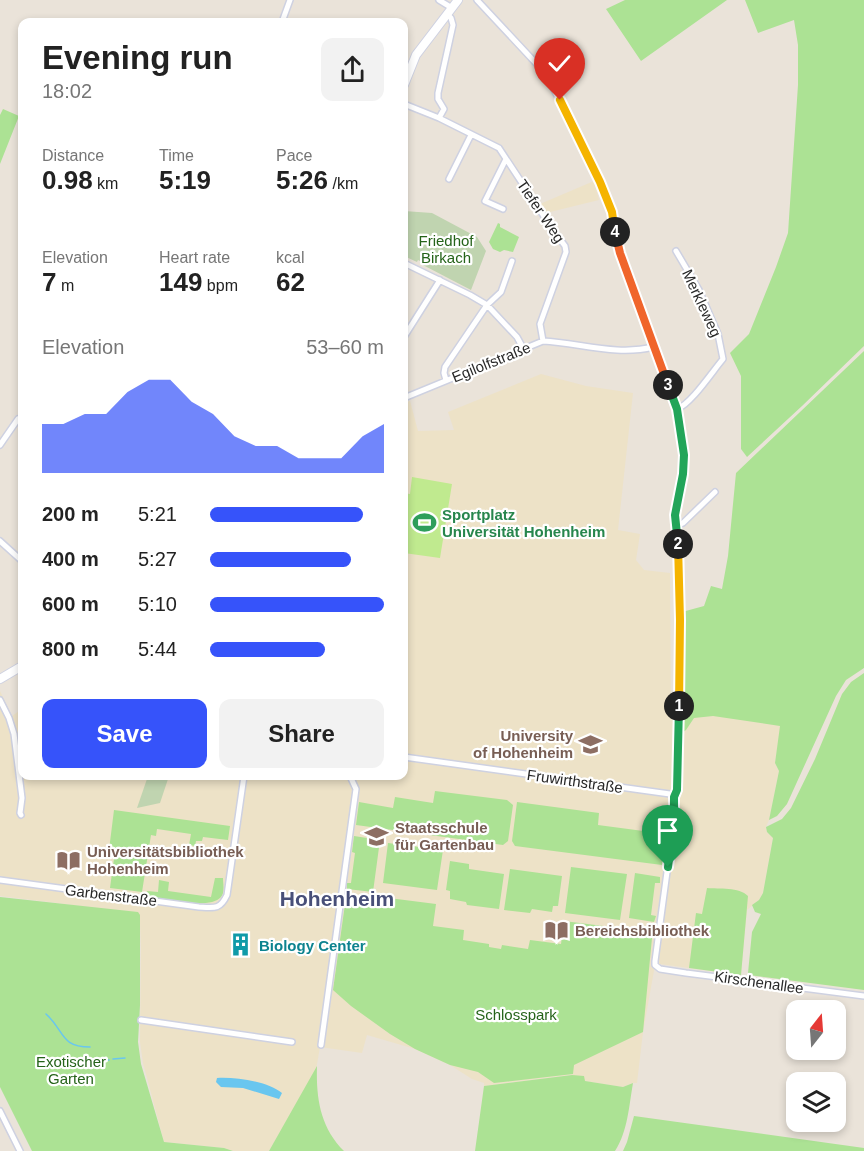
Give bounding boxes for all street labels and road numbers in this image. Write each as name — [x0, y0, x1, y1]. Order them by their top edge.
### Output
street label: Tiefer Weg — [514, 176, 568, 246]
street label: Merkleweg — [679, 267, 725, 339]
street label: Egilolfstraße — [449, 339, 533, 385]
street label: Fruwirthstraße — [526, 766, 624, 796]
street label: Garbenstraße — [64, 881, 158, 909]
street label: Kirschenallee — [713, 967, 805, 997]

